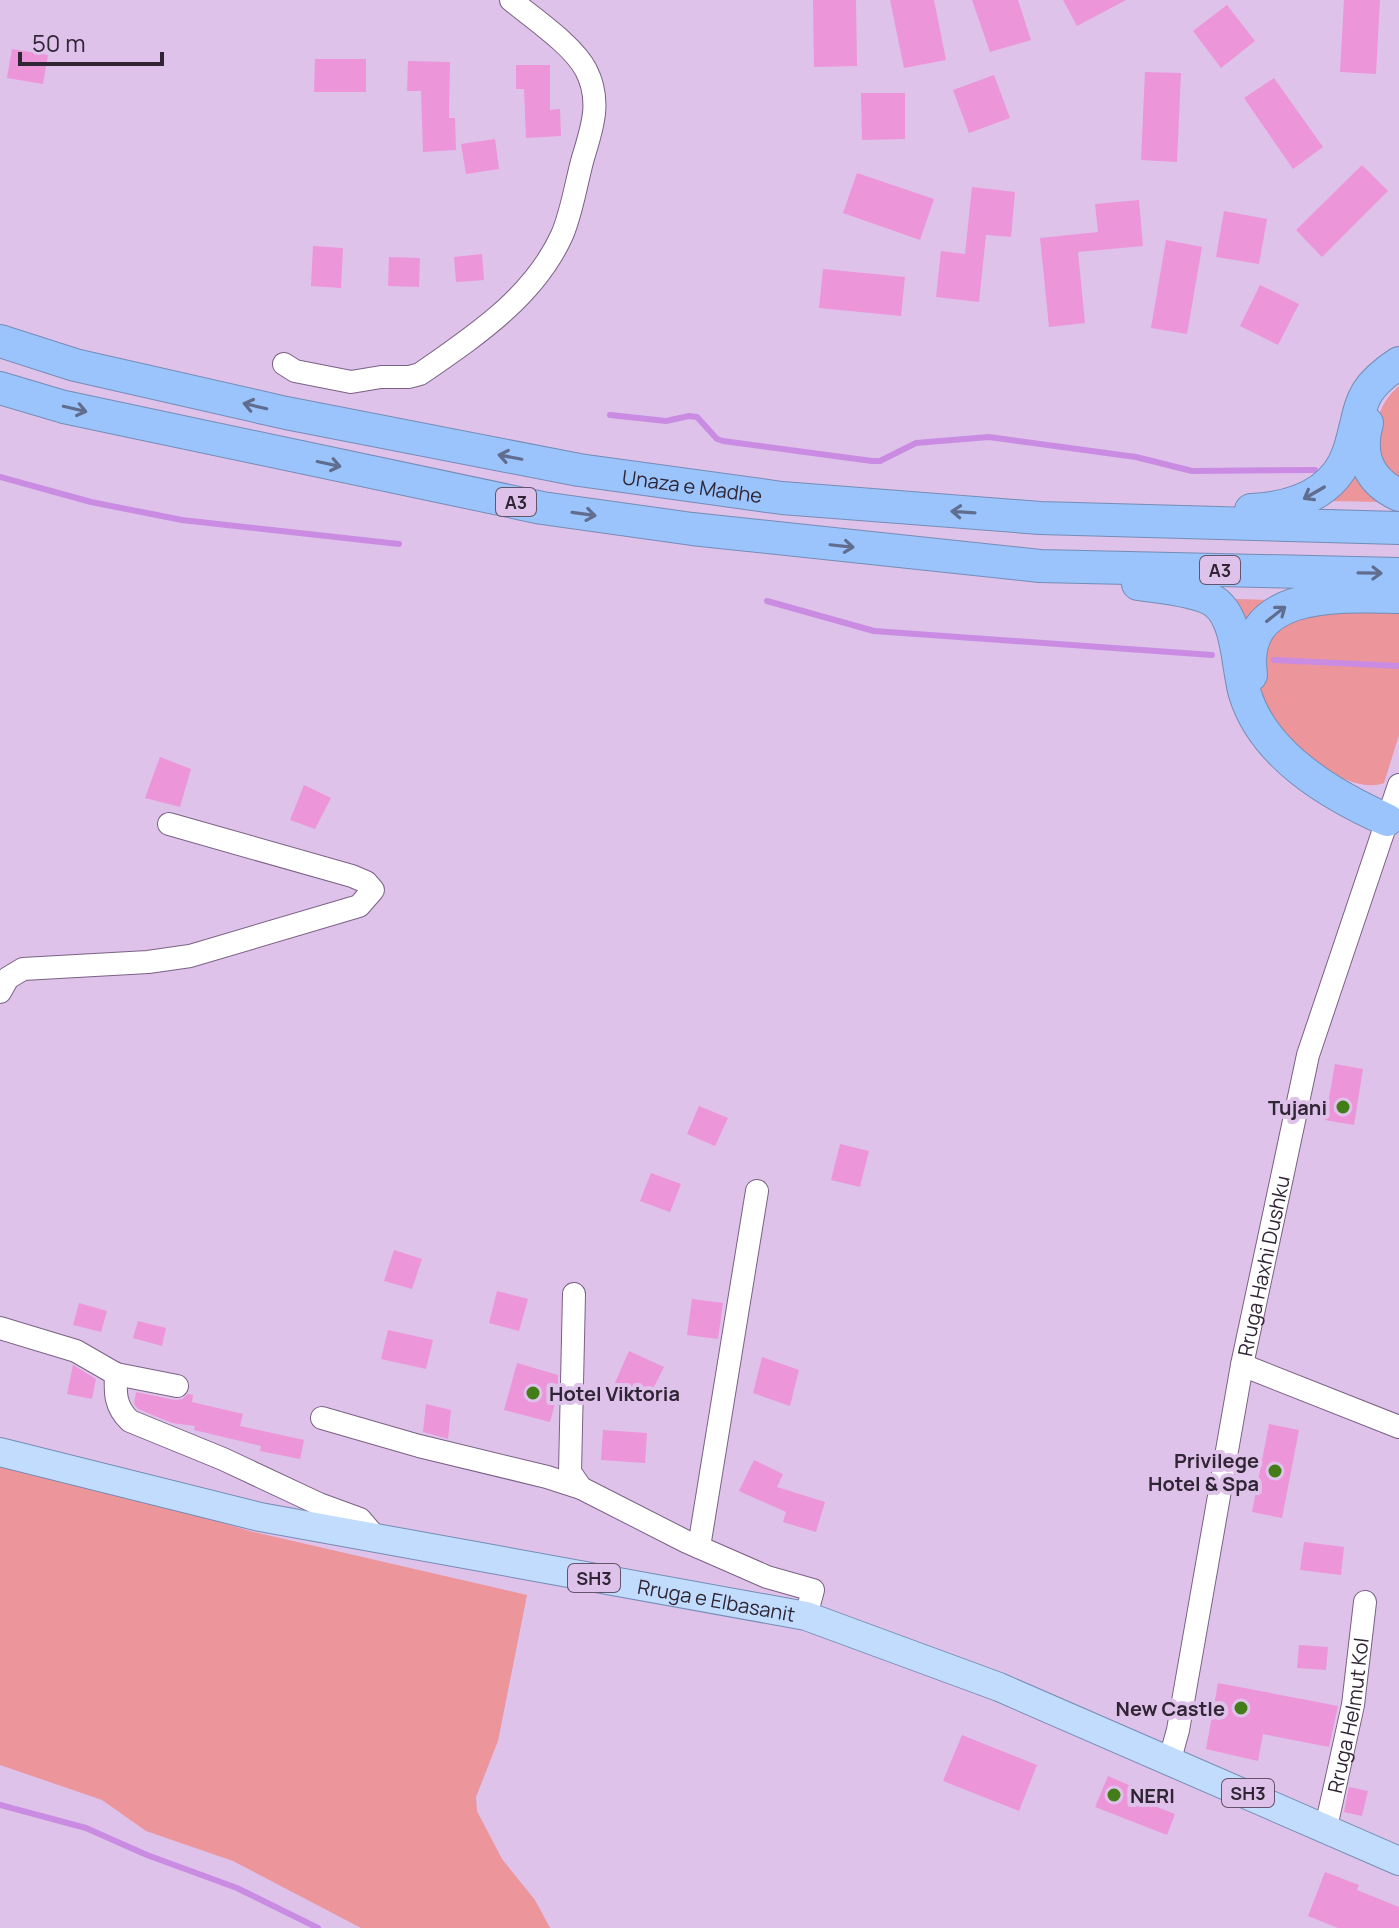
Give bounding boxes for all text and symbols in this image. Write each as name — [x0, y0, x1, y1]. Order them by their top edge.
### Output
scale bar — [20, 16, 162, 66]
text: 50 m — [32, 26, 86, 59]
one-way arrow — [243, 398, 269, 413]
one-way arrow — [62, 403, 87, 418]
one-way arrow — [498, 449, 524, 464]
one-way arrow — [316, 457, 341, 472]
street label: Unaza e Madhe — [620, 463, 764, 509]
one-way arrow — [1303, 485, 1326, 501]
road number: A3 — [496, 488, 536, 516]
one-way arrow — [950, 504, 977, 519]
one-way arrow — [571, 507, 596, 522]
one-way arrow — [828, 539, 855, 554]
road number: A3 — [1200, 556, 1240, 584]
one-way arrow — [1356, 565, 1383, 581]
one-way arrow — [1265, 605, 1286, 622]
place label: Tujani — [1268, 1094, 1327, 1121]
marker: Tujani — [1334, 1098, 1352, 1116]
street label: Rruga Haxhi Dushku — [1231, 1173, 1295, 1359]
place label: Hotel Viktoria — [549, 1380, 680, 1407]
marker: Hotel Viktoria — [524, 1384, 542, 1402]
place label: Privilege Hotel & Spa — [1148, 1447, 1259, 1497]
marker: Privilege Hotel & Spa — [1266, 1462, 1284, 1480]
road number: SH3 — [568, 1564, 620, 1592]
street label: Rruga e Elbasanit — [636, 1572, 798, 1627]
street label: Rruga Helmut Kol — [1320, 1636, 1374, 1795]
place label: New Castle — [1116, 1695, 1225, 1722]
marker: New Castle — [1232, 1699, 1250, 1717]
road number: SH3 — [1222, 1779, 1274, 1807]
place label: NERI — [1130, 1782, 1175, 1809]
marker: NERI — [1105, 1786, 1123, 1804]

